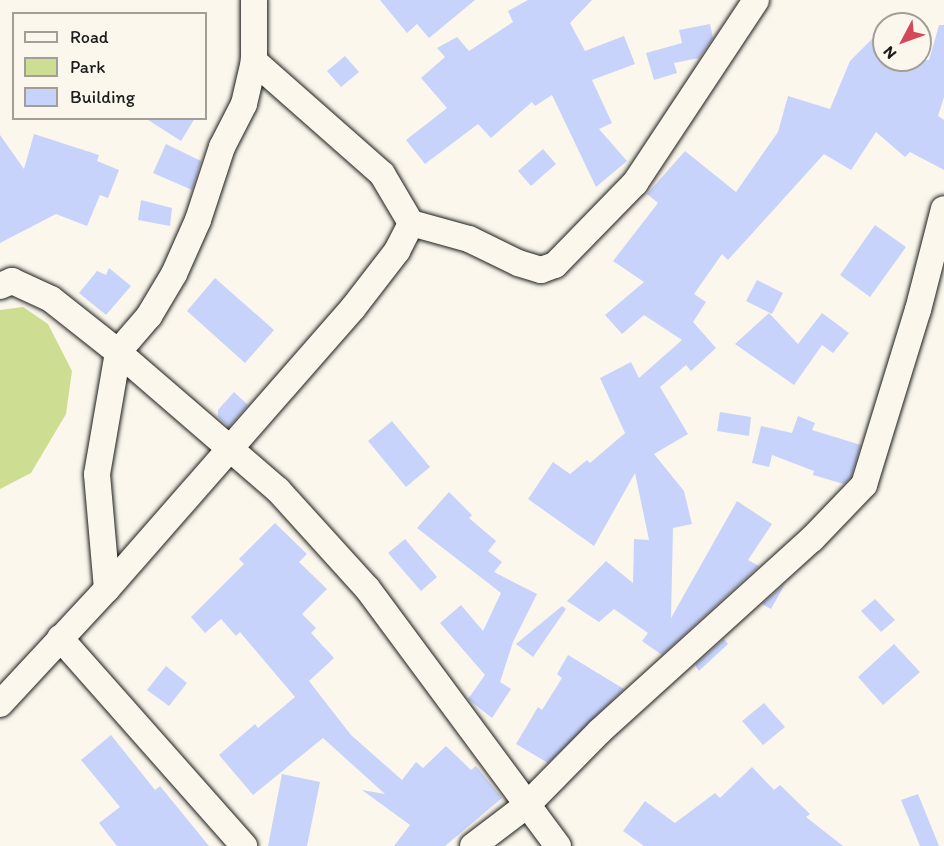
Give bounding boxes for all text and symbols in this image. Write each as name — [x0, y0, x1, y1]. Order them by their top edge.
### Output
legend — [12, 12, 207, 120]
north arrow — [872, 12, 932, 72]
text: Road — [70, 26, 109, 48]
text: N — [879, 43, 900, 63]
text: Park — [70, 56, 105, 78]
text: Building — [70, 86, 135, 108]

